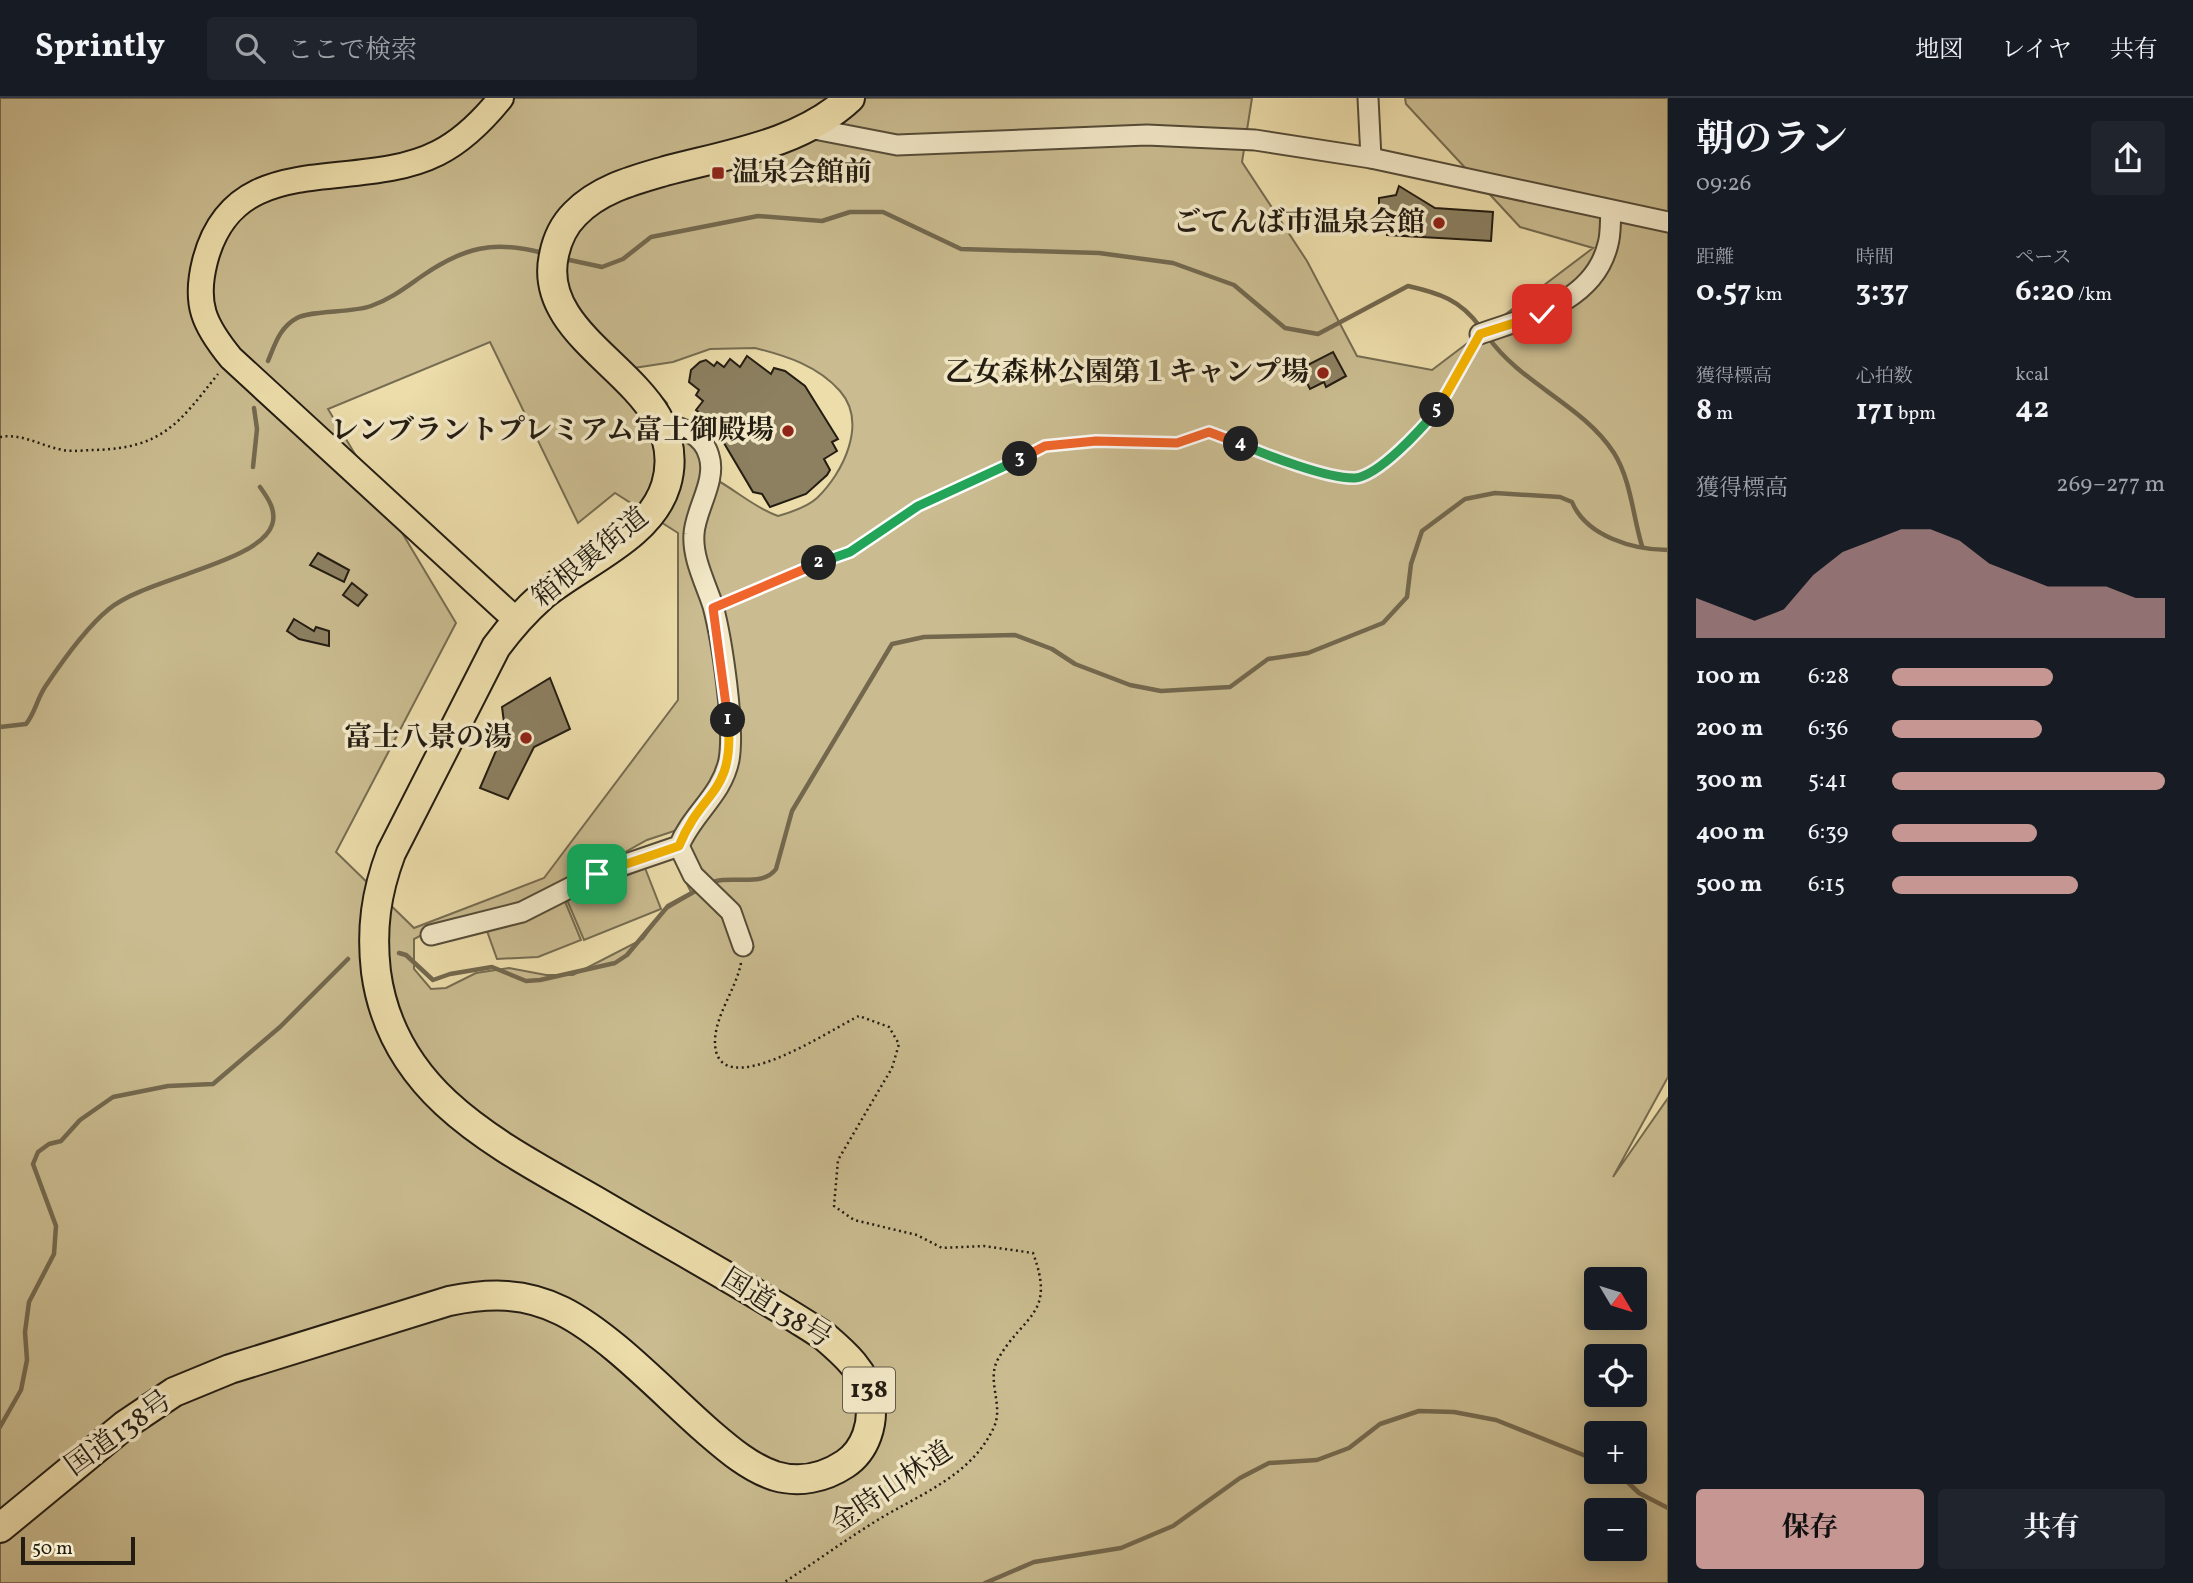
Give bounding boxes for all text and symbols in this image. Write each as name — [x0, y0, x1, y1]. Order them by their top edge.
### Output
search box — [207, 17, 697, 80]
text: Sprintly — [35, 25, 165, 71]
icon: search — [231, 29, 269, 67]
text: ここで検索 — [287, 33, 417, 69]
text: 地図 — [1915, 34, 1963, 68]
text: レイヤ — [2001, 34, 2072, 68]
text: 共有 — [2110, 34, 2158, 68]
text: 朝のラン — [1696, 115, 1848, 168]
button: share — [2091, 121, 2165, 195]
place label: 温泉会館前 — [732, 154, 872, 193]
marker: 温泉会館前 — [710, 165, 726, 181]
text: 09:26 — [1696, 168, 1751, 200]
place label: ごてんば市温泉会館 — [1173, 204, 1425, 243]
marker: ごてんば市温泉会館 — [1431, 215, 1447, 231]
text: 距離 — [1696, 245, 1734, 271]
text: 時間 — [1856, 245, 1894, 271]
text: ペース — [2015, 245, 2071, 271]
text: 0.57 — [1696, 271, 1751, 313]
text: 3:37 — [1856, 271, 1909, 313]
text: 6:20 — [2015, 271, 2074, 313]
text: km — [1751, 282, 1782, 308]
text: /km — [2074, 282, 2112, 308]
pin — [1512, 284, 1572, 344]
icon: check — [1523, 295, 1561, 333]
place label: 乙女森林公園第１キャンプ場 — [945, 354, 1309, 393]
text: kcal — [2015, 362, 2049, 388]
text: 獲得標高 — [1696, 364, 1772, 390]
text: 心拍数 — [1856, 364, 1913, 390]
marker: 乙女森林公園第１キャンプ場 — [1315, 365, 1331, 381]
text: 42 — [2015, 388, 2049, 430]
text: 8 — [1696, 390, 1712, 432]
text: 171 — [1856, 390, 1894, 432]
pin: 5 — [1420, 392, 1454, 428]
text: 5 — [1432, 396, 1441, 422]
text: m — [1712, 401, 1733, 427]
text: bpm — [1894, 401, 1936, 427]
place label: レンブラントプレミアム富士御殿場 — [331, 412, 774, 451]
marker: レンブラントプレミアム富士御殿場 — [780, 423, 796, 439]
pin: 4 — [1224, 426, 1258, 462]
text: 4 — [1235, 430, 1246, 456]
pin: 3 — [1002, 442, 1038, 476]
text: 3 — [1015, 445, 1024, 471]
text: 269–277 m — [2056, 469, 2165, 501]
text: 獲得標高 — [1696, 473, 1788, 505]
street label: 箱根裏街道 — [524, 499, 658, 617]
pin: 2 — [802, 546, 836, 580]
text: 2 — [814, 549, 823, 575]
text: 100 m — [1696, 661, 1761, 693]
text: 6:28 — [1808, 661, 1849, 693]
pin: 1 — [710, 702, 746, 738]
text: 1 — [724, 706, 731, 732]
text: 200 m — [1696, 713, 1763, 745]
text: 6:36 — [1808, 713, 1849, 745]
place label: 富士八景の湯 — [344, 719, 512, 758]
marker: 富士八景の湯 — [518, 730, 534, 746]
text: 300 m — [1696, 765, 1763, 797]
text: 5:41 — [1808, 765, 1847, 797]
text: 400 m — [1696, 817, 1765, 849]
text: 6:39 — [1808, 817, 1848, 849]
pin — [567, 844, 627, 904]
icon: arrive — [578, 855, 616, 893]
text: 500 m — [1696, 869, 1762, 901]
text: 6:15 — [1808, 869, 1845, 901]
street label: 国道138号 — [713, 1260, 839, 1358]
north arrow — [1584, 1267, 1647, 1330]
map controls — [1584, 1267, 1647, 1561]
button: locate — [1584, 1344, 1647, 1407]
road number: 138 — [843, 1368, 895, 1413]
street label: 国道138号 — [58, 1382, 180, 1486]
button: + — [1584, 1421, 1647, 1484]
street label: 金時山林道 — [823, 1433, 961, 1543]
button: 保存 — [1696, 1489, 1924, 1569]
button: 共有 — [1938, 1489, 2165, 1569]
button: − — [1584, 1498, 1647, 1561]
scale bar — [21, 1534, 135, 1566]
text: 50 m — [32, 1536, 73, 1562]

